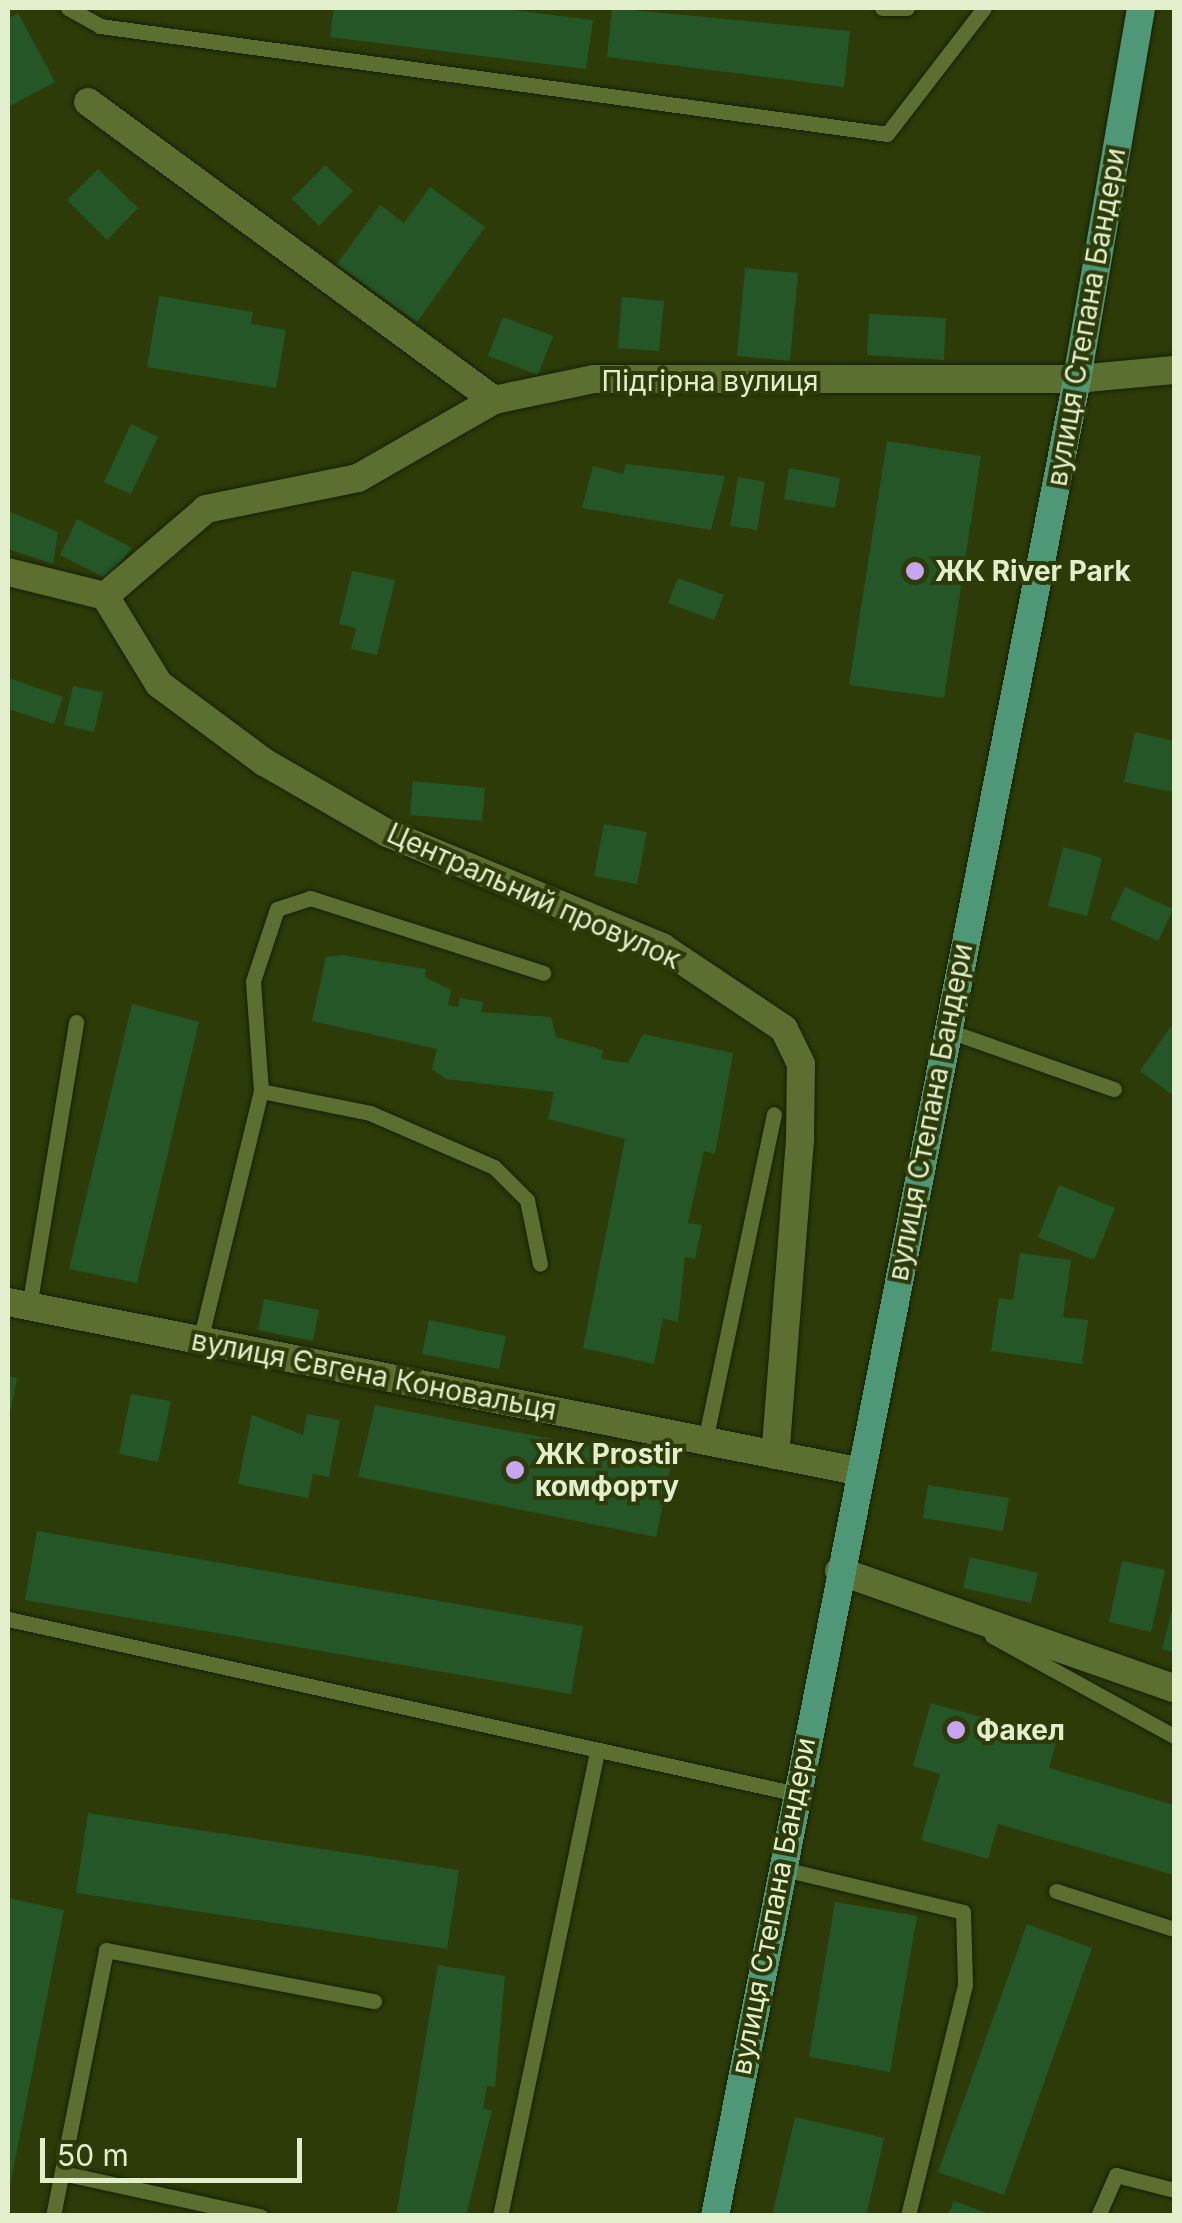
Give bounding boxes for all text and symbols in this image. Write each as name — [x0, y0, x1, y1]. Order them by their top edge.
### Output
street label: вулиця Степана Бандери — [1040, 145, 1132, 489]
street label: Підгірна вулиця — [601, 364, 819, 398]
place label: ЖК River Park — [935, 554, 1131, 588]
marker: ЖК River Park — [904, 560, 926, 582]
street label: Центральний провулок — [382, 816, 686, 976]
street label: вулиця Степана Бандери — [881, 941, 979, 1283]
street label: вулиця Євгена Коновальця — [189, 1323, 559, 1427]
place label: ЖК Prostir комфорту — [535, 1437, 683, 1503]
marker: ЖК Prostir комфорту — [504, 1459, 526, 1481]
place label: Факел — [976, 1713, 1065, 1747]
marker: Факел — [945, 1719, 967, 1741]
street label: вулиця Степана Бандери — [724, 1735, 822, 2077]
scale bar — [45, 2118, 308, 2180]
text: 50 m — [57, 2137, 129, 2173]

